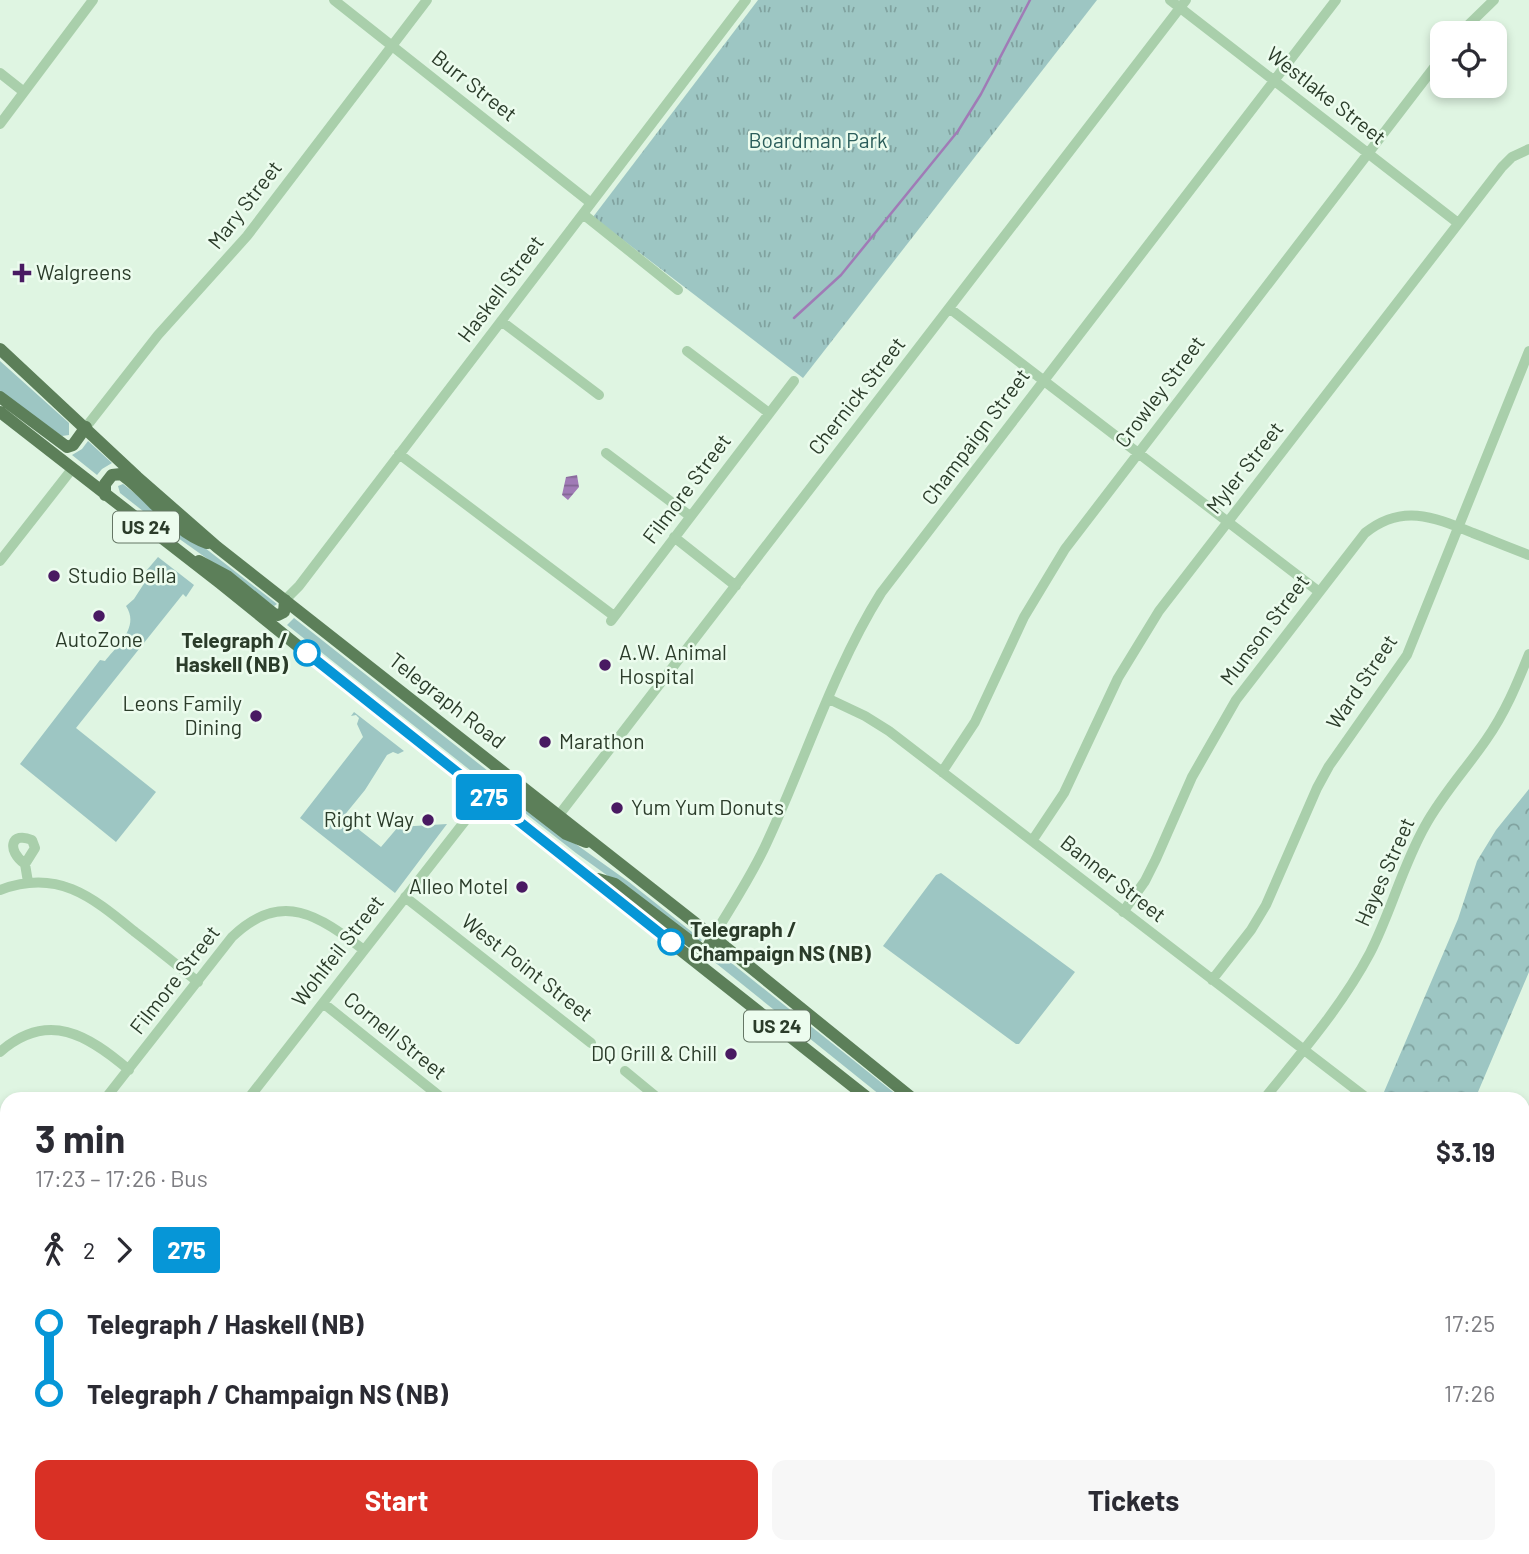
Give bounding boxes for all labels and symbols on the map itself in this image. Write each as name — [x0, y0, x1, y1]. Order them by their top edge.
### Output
street label: Westlake Street — [1262, 40, 1392, 149]
street label: Burr Street — [427, 44, 522, 126]
park label: Boardman Park — [748, 127, 888, 152]
street label: Mary Street — [202, 155, 286, 253]
street label: Haskell Street — [452, 230, 548, 346]
place label: Walgreens — [36, 259, 132, 284]
marker: Walgreens — [14, 265, 30, 281]
street label: Crowley Street — [1109, 330, 1209, 452]
street label: Chernick Street — [802, 331, 910, 459]
street label: Champaign Street — [915, 363, 1034, 509]
street label: Myler Street — [1200, 416, 1288, 518]
street label: Filmore Street — [636, 428, 735, 548]
road number: US 24 — [113, 512, 179, 542]
place label: Studio Bella — [68, 562, 176, 587]
marker: Studio Bella — [46, 568, 62, 584]
street label: Munson Street — [1214, 569, 1314, 689]
marker: AutoZone — [91, 608, 107, 624]
place label: AutoZone — [55, 626, 143, 651]
place label: Telegraph / Haskell (NB) — [176, 627, 289, 676]
street label: Ward Street — [1320, 629, 1402, 733]
place label: A.W. Animal Hospital — [619, 639, 727, 688]
marker: Telegraph / Haskell (NB) — [294, 640, 320, 666]
street label: Telegraph Road — [385, 647, 511, 753]
marker: A.W. Animal Hospital — [597, 657, 613, 673]
place label: Leons Family Dining — [123, 690, 242, 739]
marker: Leons Family Dining — [248, 708, 264, 724]
place label: Marathon — [559, 728, 645, 753]
marker: Marathon — [537, 734, 553, 750]
line badge: 275 — [449, 774, 529, 820]
place label: Yum Yum Donuts — [631, 794, 784, 819]
marker: Yum Yum Donuts — [609, 800, 625, 816]
place label: Right Way — [324, 806, 414, 831]
marker: Right Way — [420, 812, 436, 828]
street label: Hayes Street — [1349, 813, 1419, 930]
street label: Banner Street — [1056, 829, 1172, 927]
place label: Alleo Motel — [409, 873, 508, 898]
marker: Alleo Motel — [514, 879, 530, 895]
street label: Wohlfeil Street — [286, 889, 388, 1011]
street label: West Point Street — [457, 908, 599, 1026]
place label: Telegraph / Champaign NS (NB) — [690, 916, 871, 965]
street label: Filmore Street — [124, 920, 224, 1038]
marker: Telegraph / Champaign NS (NB) — [658, 929, 684, 955]
street label: Cornell Street — [339, 986, 453, 1084]
road number: US 24 — [744, 1010, 810, 1042]
place label: DQ Grill & Chill — [591, 1040, 717, 1065]
marker: DQ Grill & Chill — [723, 1046, 739, 1062]

